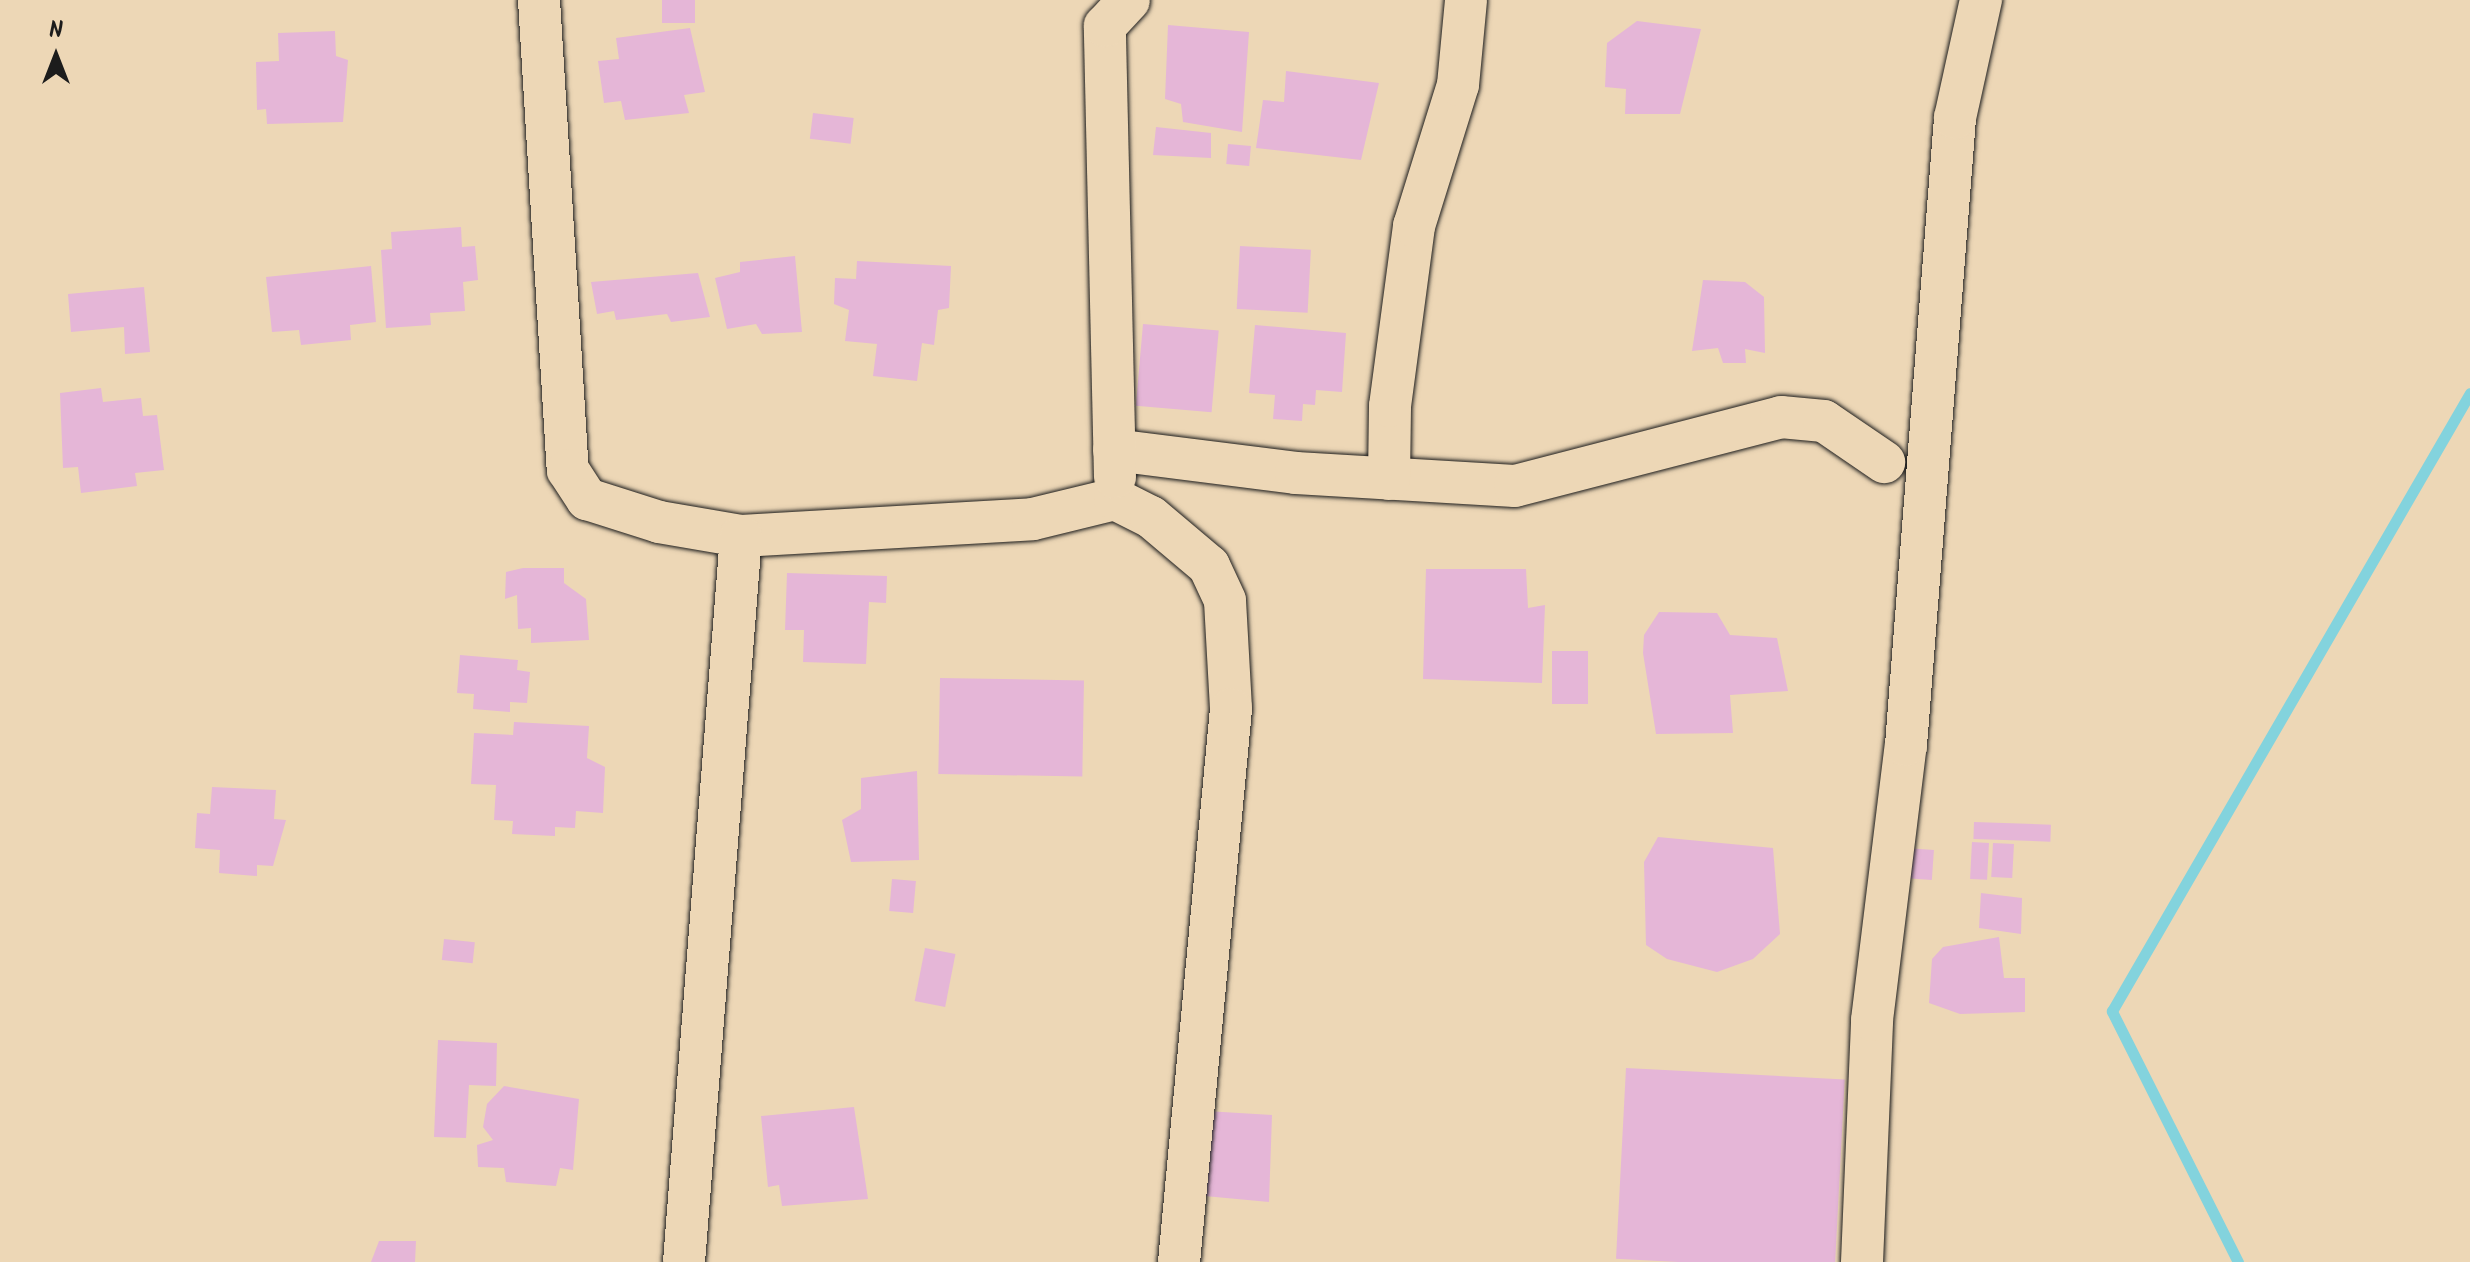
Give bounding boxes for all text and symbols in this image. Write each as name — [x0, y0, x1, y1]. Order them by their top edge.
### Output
text: N — [49, 14, 63, 49]
north arrow — [16, 16, 96, 96]

